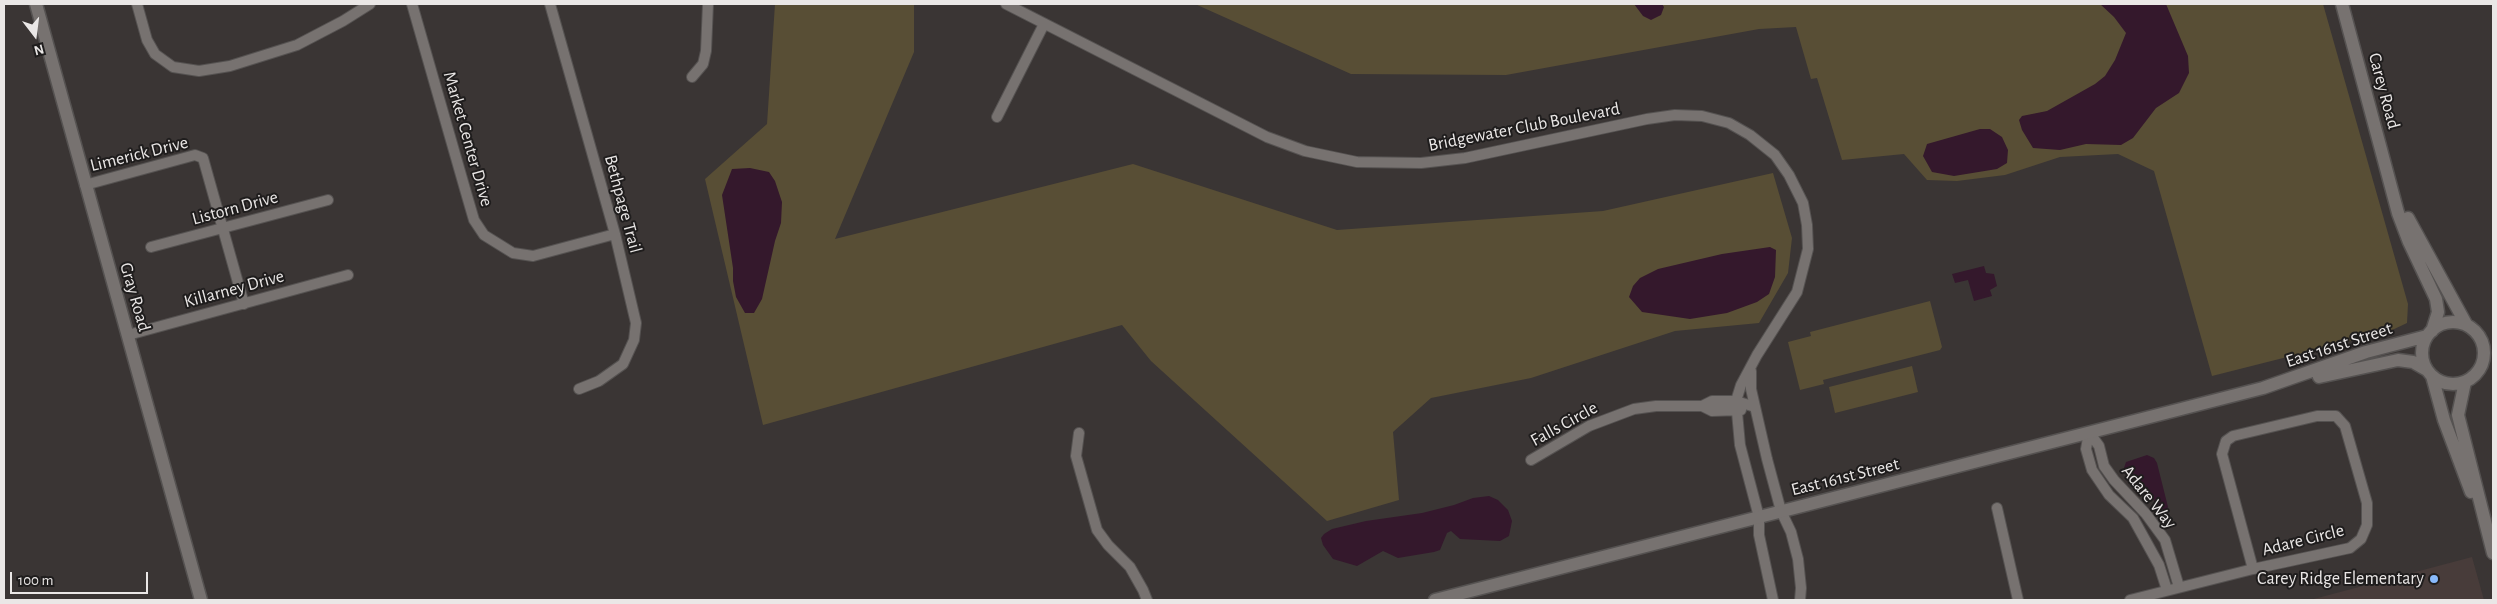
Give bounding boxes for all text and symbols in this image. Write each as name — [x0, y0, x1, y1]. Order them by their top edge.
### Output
north arrow — [10, 10, 60, 60]
text: N — [32, 41, 45, 58]
street label: Carey Road — [2363, 51, 2405, 131]
street label: Market Center Drive — [438, 69, 498, 209]
street label: Bridgewater Club Boulevard — [1426, 98, 1622, 156]
street label: Limerick Drive — [88, 131, 190, 177]
street label: Bethpage Trail — [600, 153, 646, 255]
street label: Listorn Drive — [190, 186, 280, 230]
street label: Gray Road — [115, 260, 155, 334]
street label: Killarney Drive — [182, 265, 286, 313]
street label: East 161st Street — [2283, 318, 2395, 372]
street label: Falls Circle — [1527, 397, 1601, 451]
street label: East 161st Street — [1789, 453, 1901, 501]
street label: Adare Way — [2117, 461, 2181, 533]
street label: Adare Circle — [2260, 519, 2346, 561]
scale bar — [12, 562, 150, 594]
place label: Carey Ridge Elementary — [2257, 568, 2424, 590]
text: 100 m — [18, 573, 53, 588]
marker: Carey Ridge Elementary — [2428, 573, 2440, 585]

